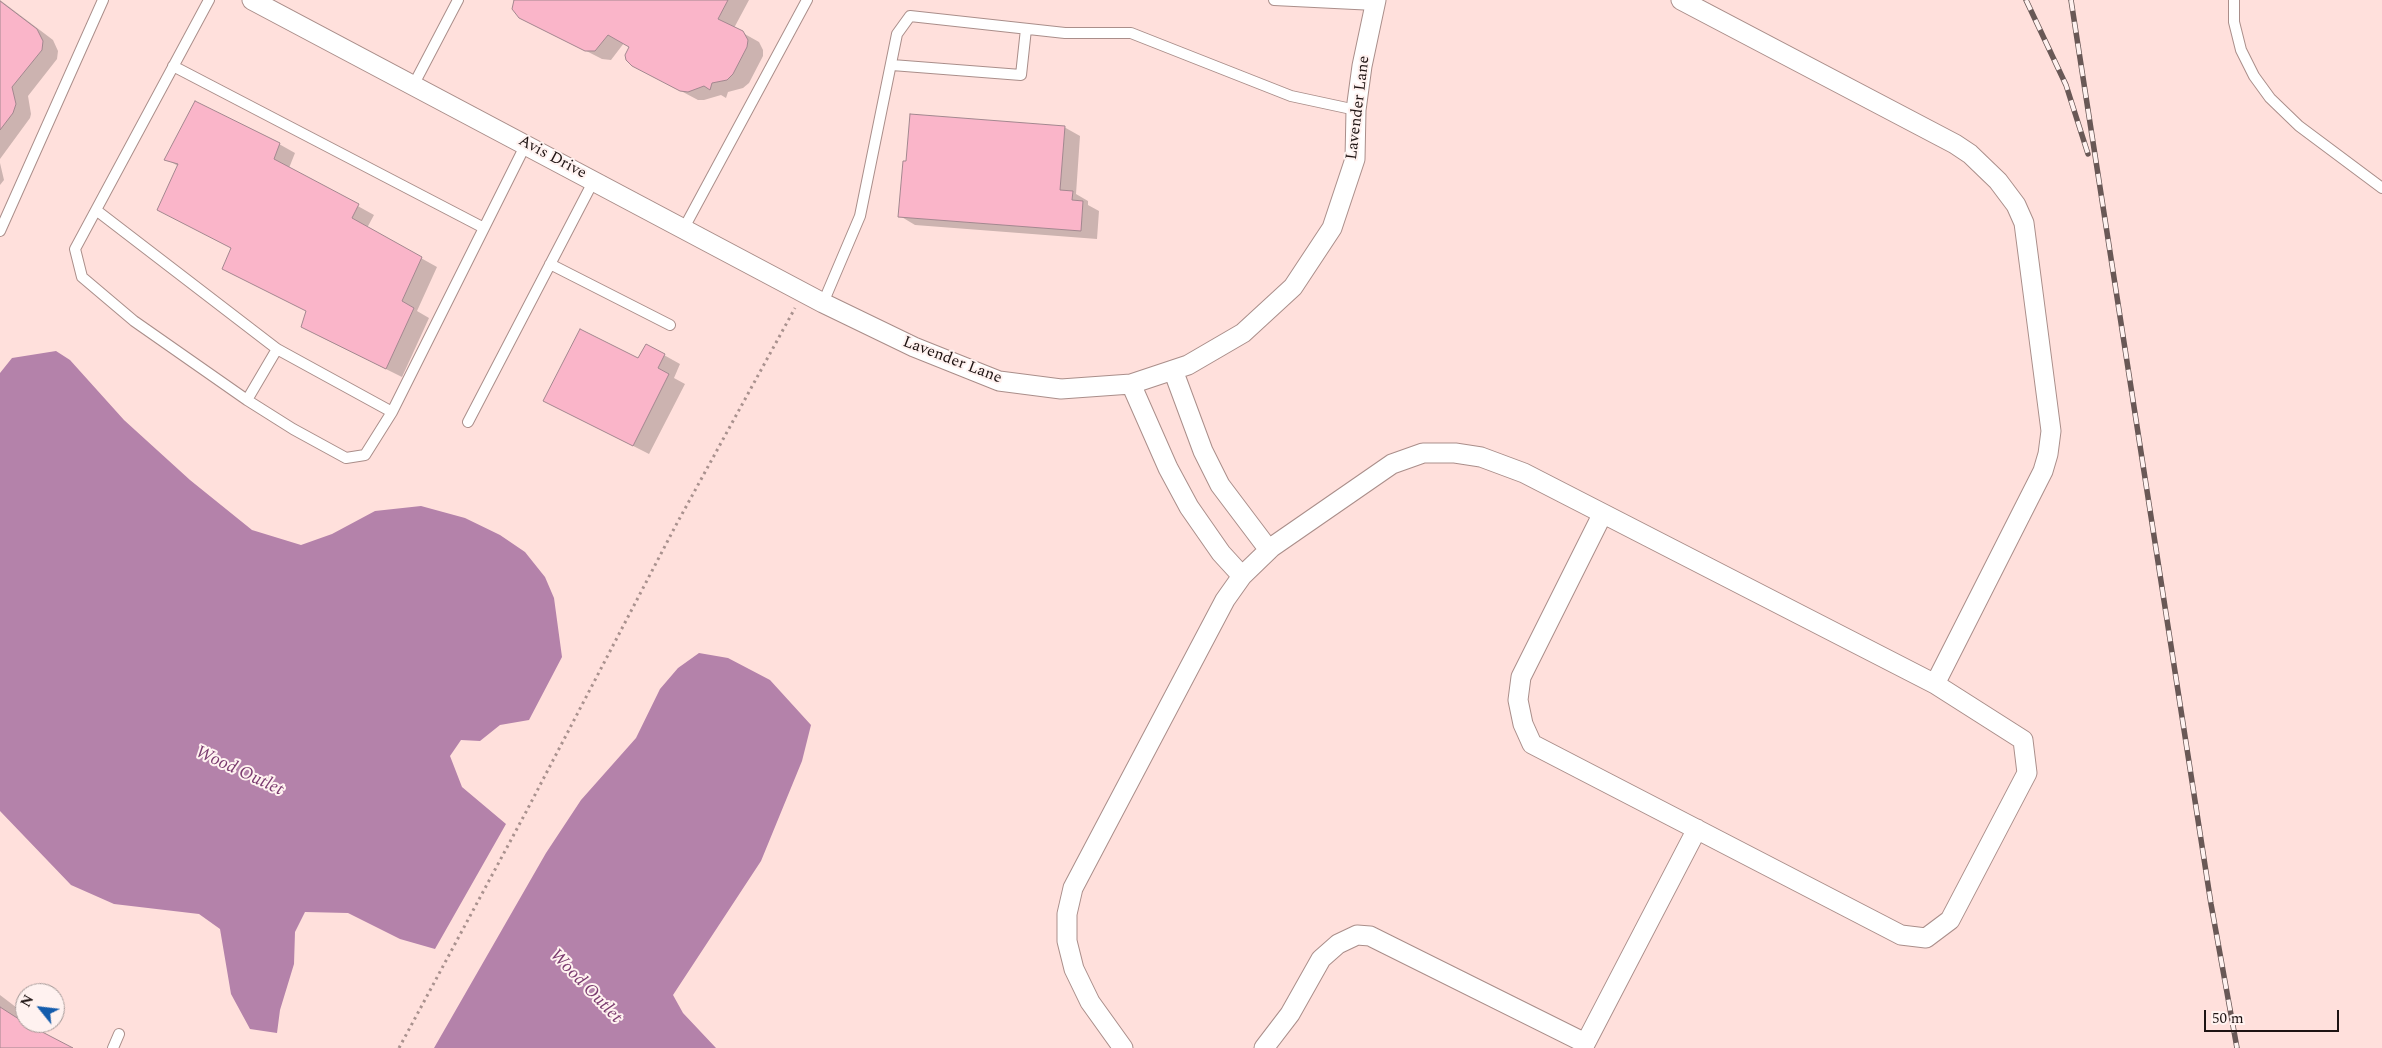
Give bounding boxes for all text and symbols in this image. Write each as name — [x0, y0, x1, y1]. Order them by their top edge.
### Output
street label: Lavender Lane — [1343, 55, 1375, 161]
street label: Avis Drive — [515, 132, 589, 184]
street label: Lavender Lane — [900, 333, 1004, 389]
water label: Wood Outlet — [191, 742, 287, 802]
water label: Wood Outlet — [544, 945, 626, 1029]
north arrow — [15, 983, 65, 1033]
text: N — [15, 991, 39, 1011]
scale bar — [2207, 1000, 2342, 1032]
text: 50 m — [2212, 1007, 2244, 1030]

